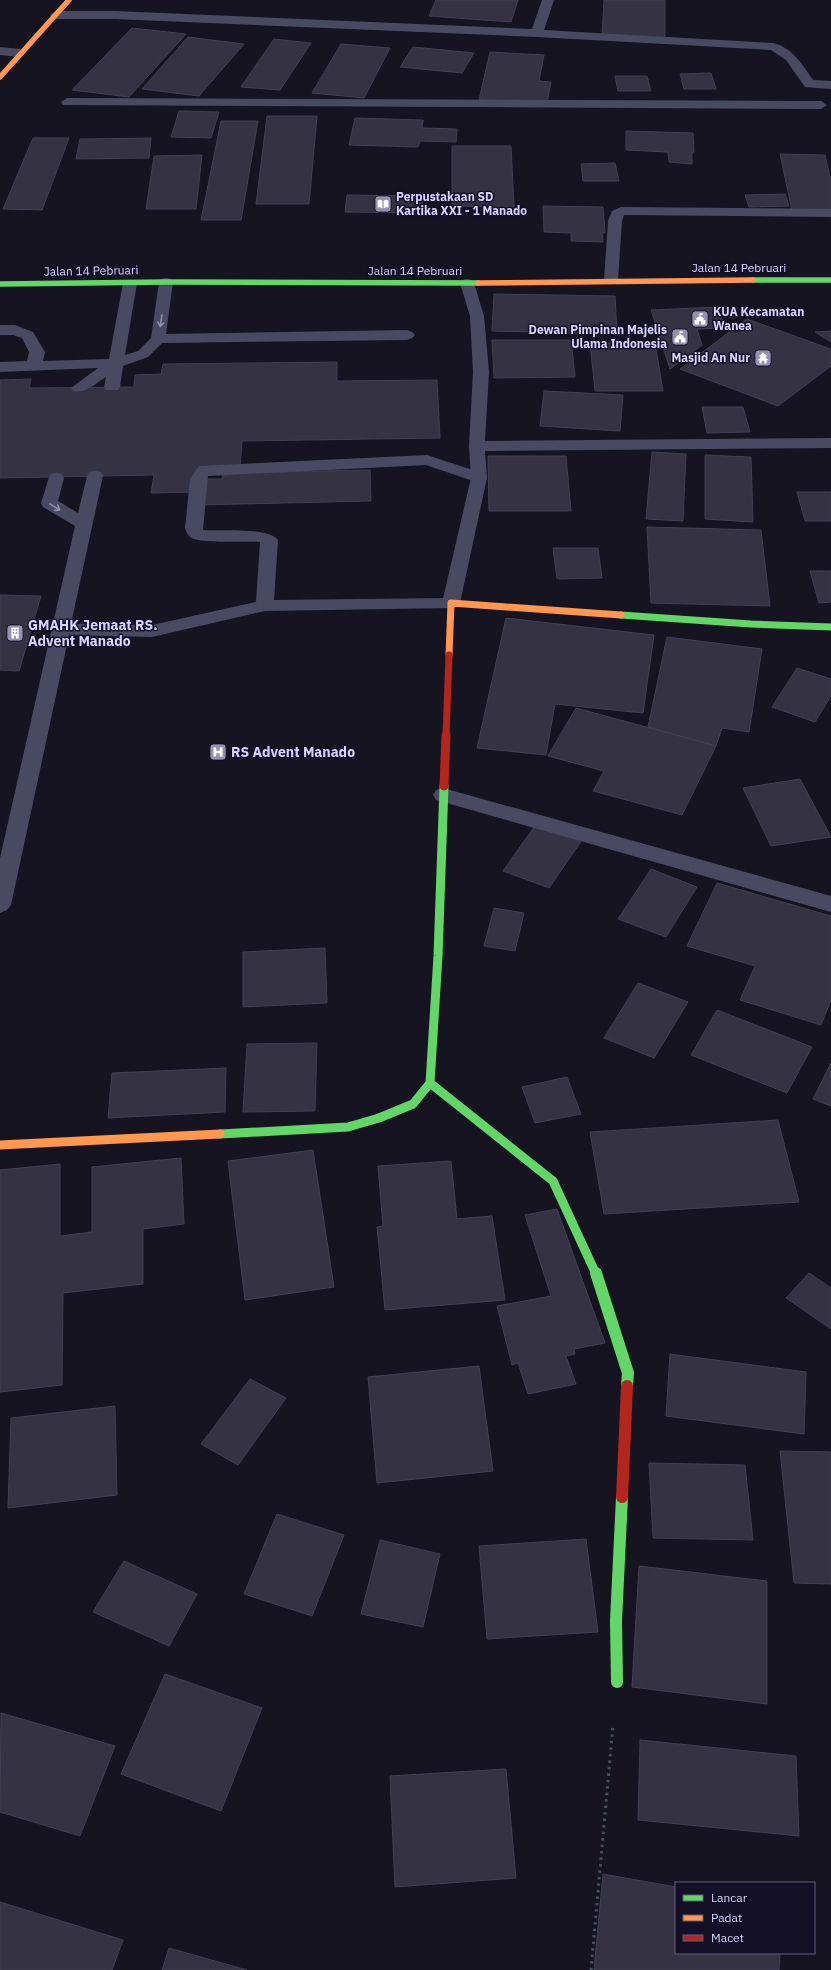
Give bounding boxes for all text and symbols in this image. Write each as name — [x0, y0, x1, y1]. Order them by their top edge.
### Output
place label: Perpustakaan SD Kartika XXI - 1 Manado — [396, 189, 527, 218]
library icon: Perpustakaan SD Kartika XXI - 1 Manado — [373, 194, 393, 214]
street label: Jalan 14 Pebruari — [692, 260, 786, 275]
street label: Jalan 14 Pebruari — [44, 262, 138, 279]
street label: Jalan 14 Pebruari — [368, 263, 462, 278]
place label: KUA Kecamatan Wanea — [713, 304, 804, 333]
public building icon: KUA Kecamatan Wanea — [690, 309, 710, 329]
one-way arrow — [157, 314, 165, 327]
place label: Dewan Pimpinan Majelis Ulama Indonesia — [529, 322, 667, 351]
public building icon: Dewan Pimpinan Majelis Ulama Indonesia — [670, 327, 690, 347]
temple icon: Masjid An Nur — [753, 348, 773, 368]
place label: Masjid An Nur — [671, 350, 750, 365]
one-way arrow — [49, 503, 60, 511]
place label: GMAHK Jemaat RS. Advent Manado — [28, 616, 158, 650]
building icon: GMAHK Jemaat RS. Advent Manado — [5, 623, 25, 643]
hospital icon: RS Advent Manado — [208, 742, 228, 762]
place label: RS Advent Manado — [231, 743, 355, 761]
legend — [675, 1882, 815, 1954]
text: Lancar — [711, 1890, 748, 1905]
text: Padat — [711, 1910, 742, 1925]
text: Macet — [711, 1930, 744, 1945]

